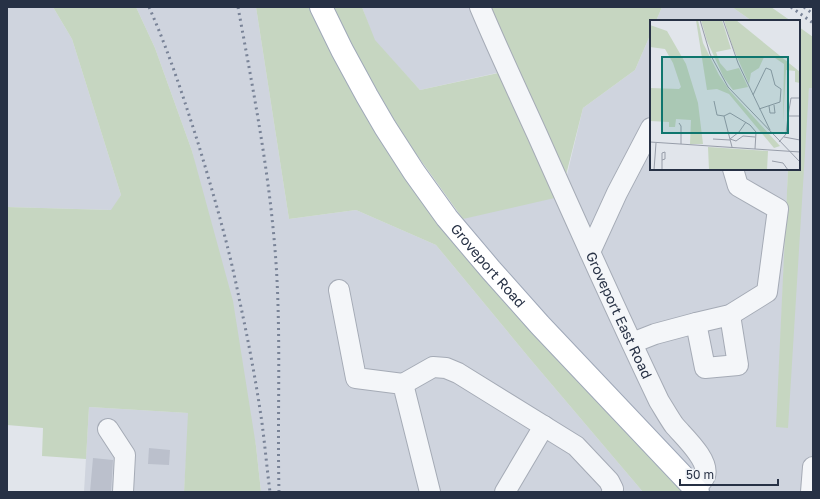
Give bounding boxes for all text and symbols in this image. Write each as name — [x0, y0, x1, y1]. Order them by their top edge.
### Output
inset map — [650, 20, 800, 170]
street label: Groveport Road — [447, 220, 529, 311]
street label: Groveport East Road — [583, 249, 656, 381]
scale bar — [680, 461, 778, 487]
text: 50 m — [686, 467, 714, 482]

